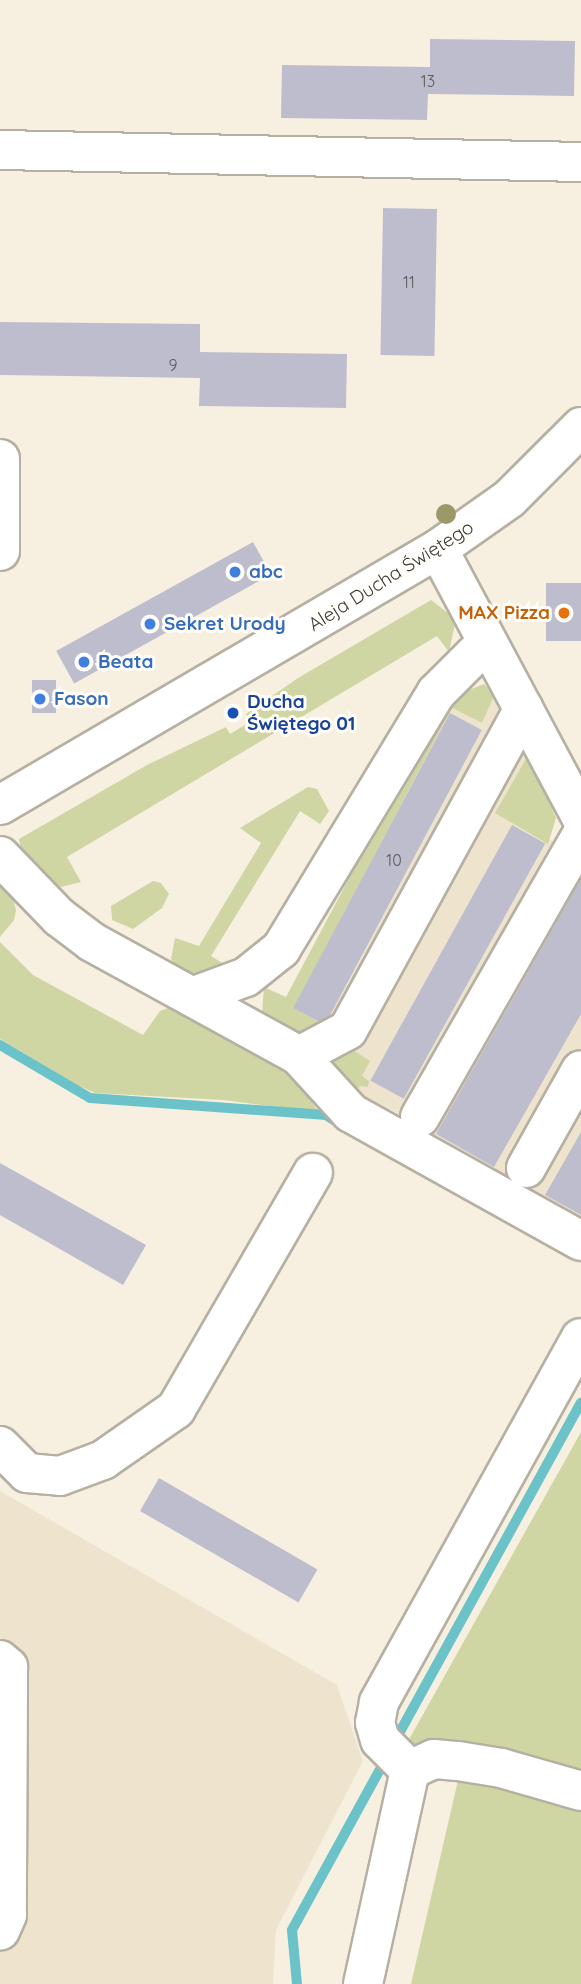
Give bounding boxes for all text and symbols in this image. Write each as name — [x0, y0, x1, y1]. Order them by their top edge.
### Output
house number: 13 — [421, 71, 435, 91]
house number: 11 — [403, 272, 415, 292]
house number: 9 — [169, 355, 177, 375]
street label: Aleja Ducha Świętego — [304, 516, 478, 636]
place label: abc — [249, 561, 283, 583]
marker: abc — [227, 564, 243, 580]
place label: MAX Pizza — [458, 602, 550, 624]
marker: MAX Pizza — [556, 605, 572, 621]
place label: Sekret Urody — [164, 613, 286, 635]
marker: Sekret Urody — [142, 616, 158, 632]
place label: Beata — [98, 651, 153, 673]
marker: Beata — [76, 654, 92, 670]
place label: Fason — [54, 688, 109, 710]
marker: Fason — [32, 691, 48, 707]
place label: Ducha Świętego 01 — [247, 691, 355, 735]
marker: Ducha Świętego 01 — [225, 705, 241, 721]
house number: 10 — [386, 850, 402, 870]

